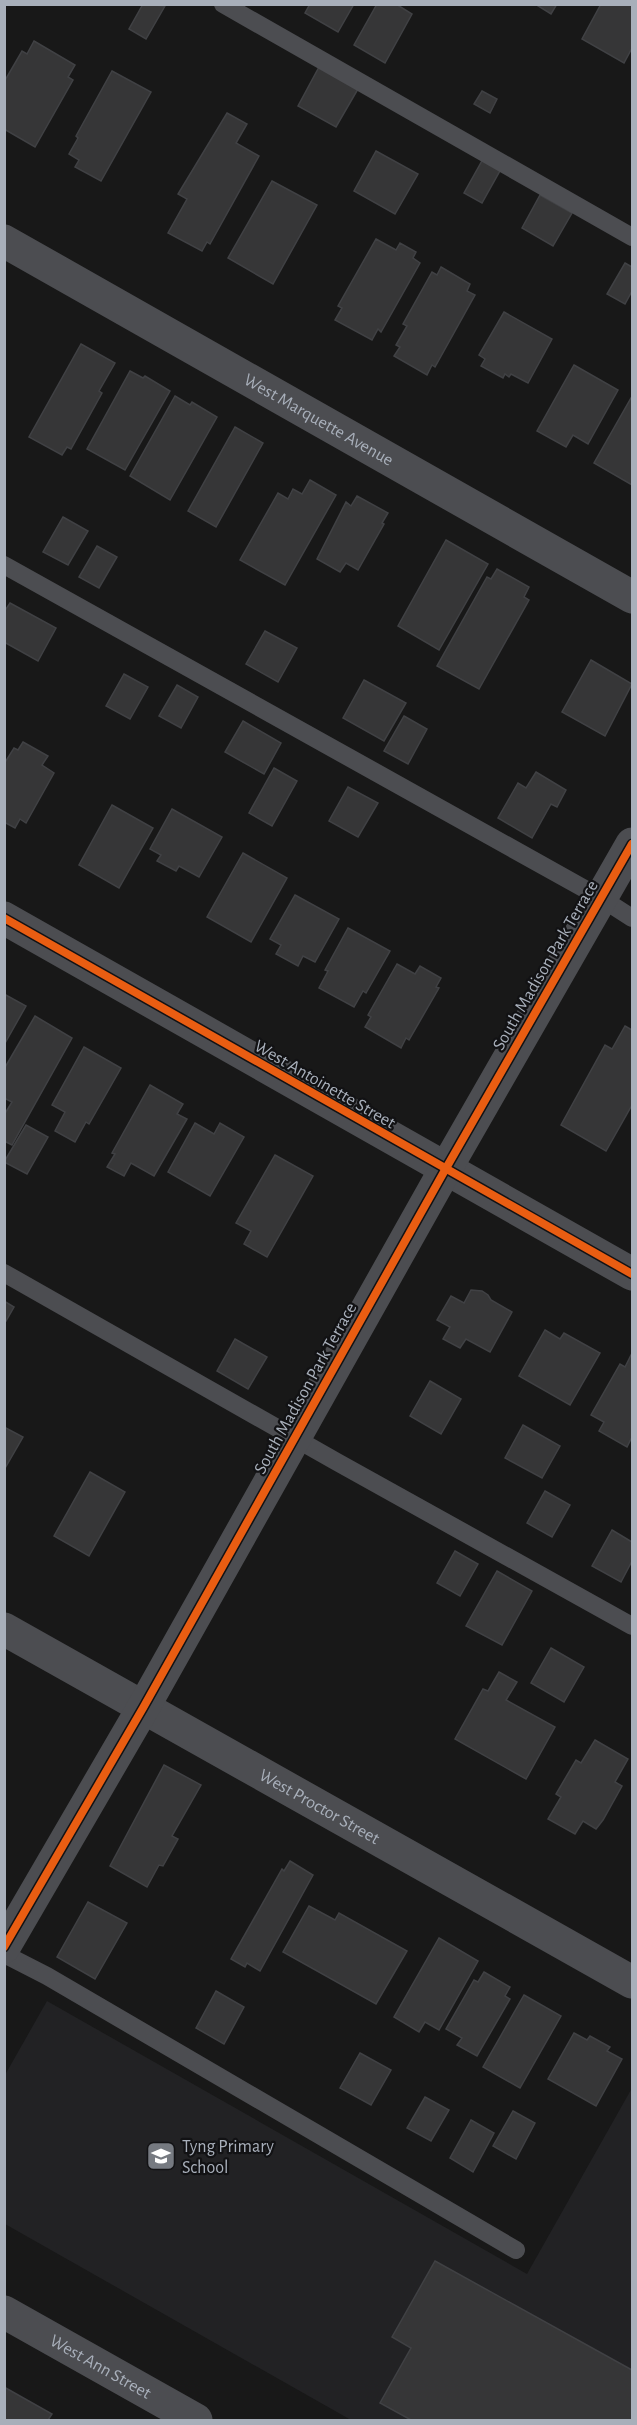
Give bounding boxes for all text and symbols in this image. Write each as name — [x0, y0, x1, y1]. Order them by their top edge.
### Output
street label: West Marquette Avenue — [241, 371, 396, 470]
street label: South Madison Park Terrace — [490, 878, 602, 1053]
street label: West Antoinette Street — [251, 1037, 398, 1133]
street label: South Madison Park Terrace — [251, 1300, 360, 1477]
street label: West Proctor Street — [256, 1766, 383, 1848]
place label: Tyng Primary School — [182, 2138, 274, 2177]
school or university icon: Tyng Primary School — [145, 2140, 177, 2172]
street label: West Ann Street — [47, 2332, 154, 2403]

